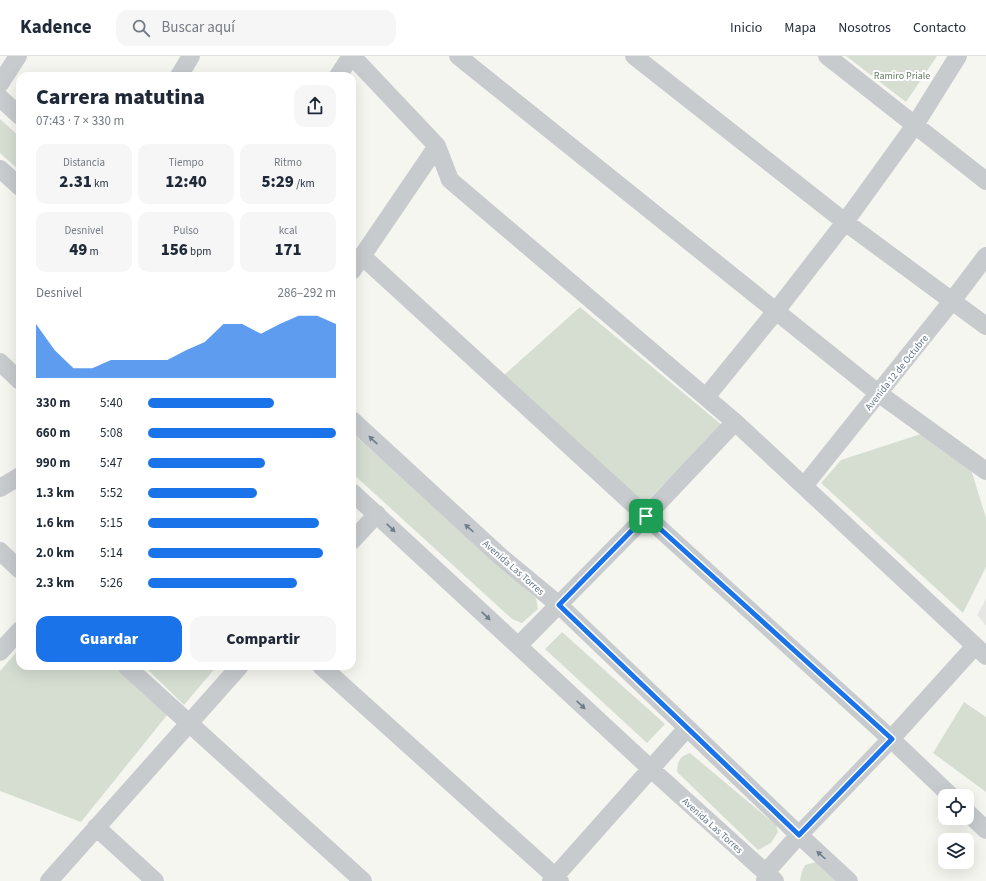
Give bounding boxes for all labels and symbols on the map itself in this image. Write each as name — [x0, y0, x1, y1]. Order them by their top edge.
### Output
park label: Ramiro Priale — [874, 69, 930, 83]
street label: Avenida 12 de Octubre — [862, 332, 932, 413]
one-way arrow — [369, 436, 378, 445]
pin — [629, 499, 663, 533]
one-way arrow — [386, 523, 396, 532]
one-way arrow — [465, 524, 474, 533]
street label: Avenida Las Torres — [479, 537, 547, 599]
one-way arrow — [481, 611, 491, 621]
one-way arrow — [576, 700, 587, 709]
street label: Avenida Las Torres — [679, 795, 746, 857]
one-way arrow — [816, 851, 825, 860]

